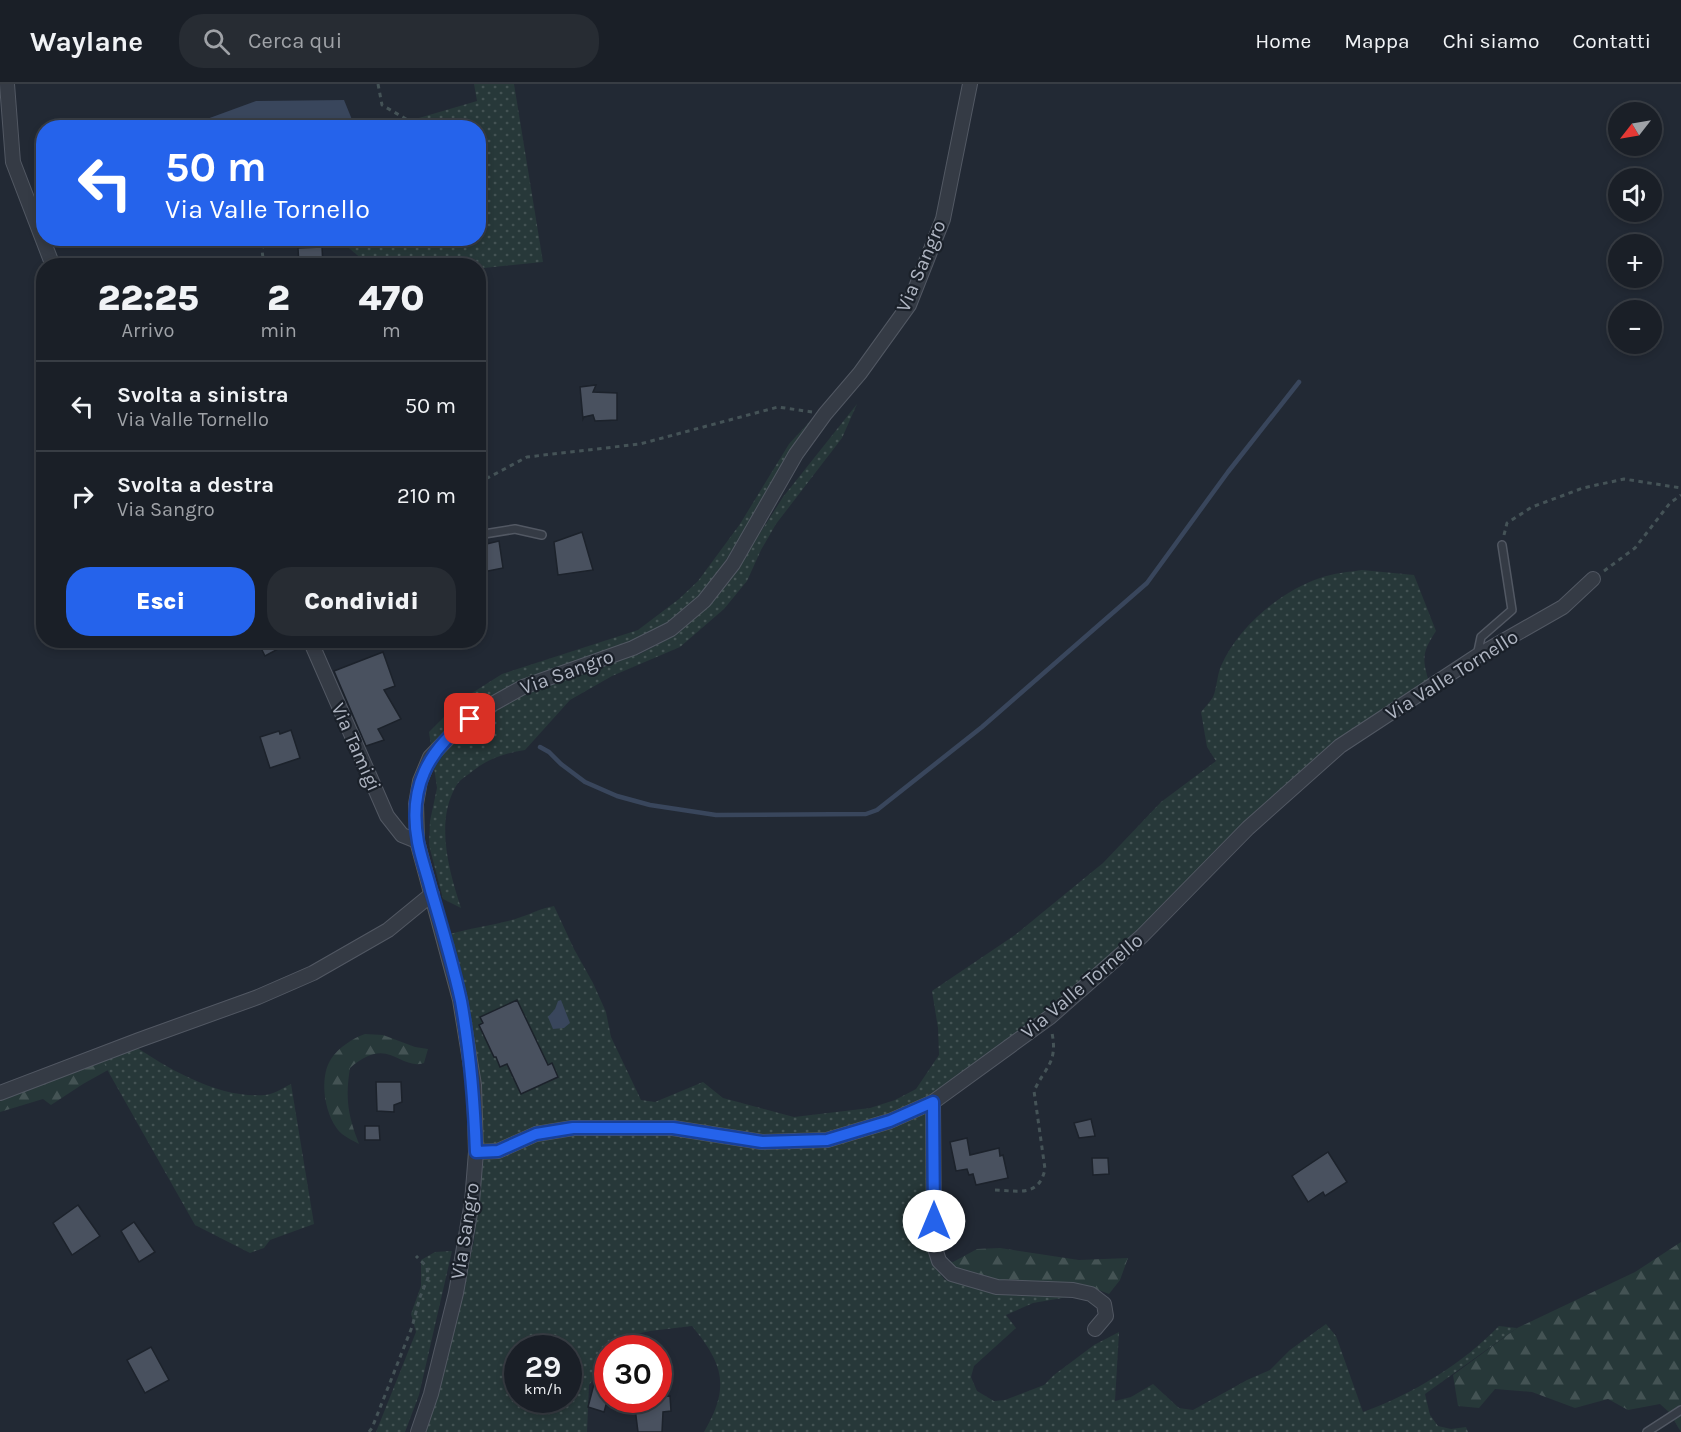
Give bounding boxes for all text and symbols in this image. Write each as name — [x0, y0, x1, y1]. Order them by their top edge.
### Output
search box — [179, 14, 599, 68]
text: Waylane — [30, 25, 143, 58]
icon: search — [200, 25, 233, 58]
text: Cerca qui — [248, 28, 342, 54]
text: Home — [1255, 29, 1311, 53]
text: Mappa — [1344, 29, 1410, 53]
text: Chi siamo — [1443, 29, 1539, 53]
text: Contatti — [1572, 29, 1651, 53]
north arrow — [1608, 102, 1662, 156]
map controls — [1608, 102, 1662, 354]
text: 50 m — [165, 142, 267, 192]
icon: left — [66, 144, 144, 222]
button: sound — [1608, 168, 1662, 222]
text: Via Valle Tornello — [165, 193, 370, 225]
street label: Via Sangro — [891, 217, 951, 315]
button: + — [1608, 234, 1662, 288]
text: 22:25 — [98, 277, 199, 319]
text: 2 — [267, 277, 290, 319]
text: 470 — [358, 277, 424, 319]
button: − — [1608, 300, 1662, 354]
text: Arrivo — [122, 319, 175, 342]
text: min — [260, 319, 297, 342]
text: m — [382, 319, 401, 342]
text: Svolta a sinistra — [117, 382, 289, 408]
icon: left — [66, 390, 99, 423]
text: 50 m — [405, 393, 456, 419]
text: Via Valle Tornello — [117, 408, 269, 431]
text: Svolta a destra — [117, 472, 274, 498]
icon: right — [66, 480, 99, 513]
text: 210 m — [397, 483, 456, 509]
text: Via Sangro — [117, 498, 215, 521]
button: Esci — [66, 567, 255, 636]
button: Condividi — [267, 567, 456, 636]
street label: Via Valle Tornello — [1382, 625, 1522, 725]
street label: Via Sangro — [517, 645, 617, 699]
pin — [444, 693, 495, 744]
street label: Via Tamigi — [326, 699, 386, 795]
icon: arrive — [453, 702, 486, 735]
street label: Via Valle Tornello — [1016, 928, 1148, 1044]
street label: Via Sangro — [446, 1181, 484, 1281]
position arrow — [902, 1189, 966, 1253]
speed limit sign: 30 — [594, 1335, 672, 1413]
text: 29 — [525, 1349, 561, 1385]
text: km/h — [524, 1380, 562, 1398]

